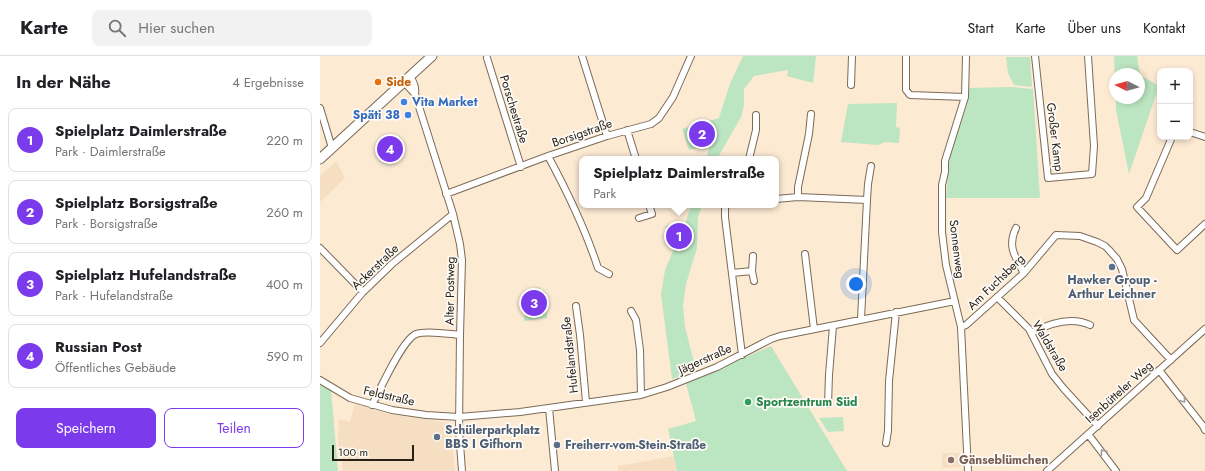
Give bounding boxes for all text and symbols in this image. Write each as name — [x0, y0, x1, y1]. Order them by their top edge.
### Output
search box — [92, 10, 372, 46]
text: Karte — [20, 14, 68, 41]
icon: search — [106, 17, 128, 39]
text: Hier suchen — [138, 17, 215, 39]
text: Start — [968, 18, 994, 38]
text: Karte — [1016, 18, 1046, 38]
text: Über uns — [1068, 18, 1121, 38]
text: Kontakt — [1143, 18, 1185, 38]
north arrow — [1109, 68, 1145, 104]
map controls — [1157, 68, 1193, 140]
button: + — [1157, 68, 1193, 104]
text: In der Nähe — [16, 70, 111, 94]
text: 4 Ergebnisse — [232, 73, 304, 92]
place label: Side — [386, 73, 411, 91]
street label: Porschestraße — [495, 73, 533, 145]
marker: Side — [373, 77, 383, 87]
place label: Vita Market — [411, 93, 478, 111]
marker: Vita Market — [399, 97, 409, 107]
street label: Großer Kamp — [1042, 102, 1068, 173]
button: − — [1157, 104, 1193, 140]
place label: Späti 38 — [353, 106, 400, 124]
marker: Späti 38 — [403, 110, 413, 120]
street label: Borsigstraße — [549, 114, 615, 152]
pin: 2 — [689, 119, 715, 149]
text: Spielplatz Daimlerstraße — [55, 120, 227, 142]
text: 1 — [27, 131, 33, 150]
text: 220 m — [266, 131, 303, 150]
pin: 4 — [377, 134, 403, 164]
text: Park · Daimlerstraße — [55, 142, 166, 161]
popup — [579, 156, 779, 208]
text: Spielplatz Daimlerstraße — [593, 162, 765, 184]
text: Park — [593, 184, 616, 203]
text: Spielplatz Borsigstraße — [55, 192, 218, 214]
text: 2 — [26, 203, 34, 222]
text: 260 m — [266, 203, 303, 222]
text: Park · Borsigstraße — [55, 214, 158, 233]
street label: Sonnenweg — [944, 219, 970, 279]
pin: 1 — [666, 221, 692, 251]
street label: Ackerstraße — [347, 240, 403, 294]
street label: Am Fuchsberg — [963, 250, 1029, 314]
street label: Alter Postweg — [440, 256, 460, 326]
marker: Hawker Group - Arthur Leichner — [1107, 262, 1117, 272]
text: Spielplatz Hufelandstraße — [55, 264, 237, 286]
place label: Hawker Group - Arthur Leichner — [1067, 271, 1157, 303]
your location — [846, 274, 866, 294]
text: 3 — [26, 275, 34, 294]
text: 400 m — [266, 275, 303, 294]
text: Park · Hufelandstraße — [55, 286, 173, 305]
pin: 3 — [521, 288, 547, 318]
street label: Hufelandstraße — [557, 316, 583, 394]
street label: Waldstraße — [1028, 317, 1072, 375]
text: Russian Post — [55, 336, 142, 358]
street label: Jägerstraße — [674, 339, 734, 380]
text: 4 — [25, 347, 35, 366]
text: 590 m — [266, 347, 303, 366]
street label: Isenbütteler Weg — [1081, 357, 1157, 427]
text: Öffentliches Gebäude — [55, 358, 176, 377]
street label: Feldstraße — [362, 381, 416, 411]
place label: Sportzentrum Süd — [756, 393, 858, 411]
one-way arrow — [1178, 396, 1185, 403]
marker: Sportzentrum Süd — [743, 397, 753, 407]
button: Speichern — [16, 408, 156, 448]
button: Teilen — [164, 408, 304, 448]
place label: Schülerparkplatz BBS I Gifhorn — [445, 421, 541, 453]
marker: Schülerparkplatz BBS I Gifhorn — [432, 432, 442, 442]
place label: Freiherr-vom-Stein-Straße — [565, 436, 706, 454]
marker: Freiherr-vom-Stein-Straße — [552, 440, 562, 450]
scale bar — [332, 443, 414, 462]
text: 100 m — [338, 444, 368, 460]
one-way arrow — [1100, 450, 1107, 457]
place label: Gänseblümchen — [959, 451, 1049, 469]
marker: Gänseblümchen — [946, 455, 956, 465]

